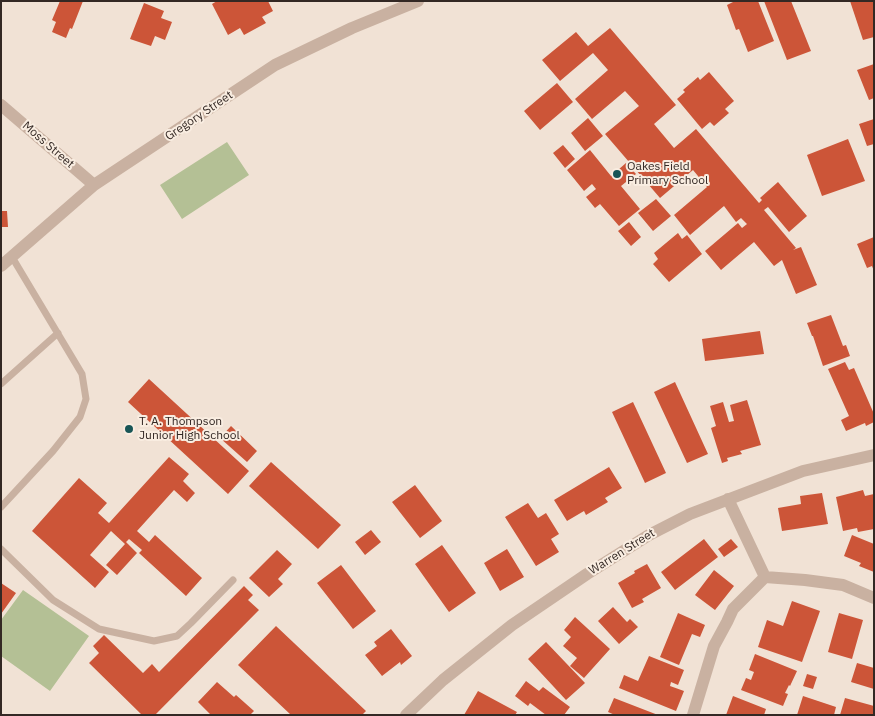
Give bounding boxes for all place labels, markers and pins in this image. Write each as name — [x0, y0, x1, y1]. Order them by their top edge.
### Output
place label: Oakes Field Primary School — [627, 160, 708, 188]
marker: Oakes Field Primary School — [611, 168, 623, 180]
place label: T. A. Thompson Junior High School — [139, 415, 240, 443]
marker: T. A. Thompson Junior High School — [123, 423, 135, 435]

